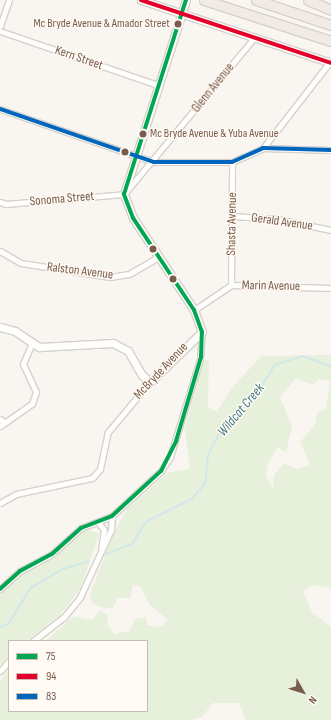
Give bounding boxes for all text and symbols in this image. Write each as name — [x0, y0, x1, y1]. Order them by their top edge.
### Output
place label: Mc Bryde Avenue & Amador Street — [33, 17, 170, 31]
marker: Mc Bryde Avenue & Amador Street — [173, 19, 183, 29]
street label: Kern Street — [53, 43, 105, 73]
street label: Glenn Avenue — [188, 60, 238, 116]
place label: Mc Bryde Avenue & Yuba Avenue — [150, 127, 279, 141]
marker: Mc Bryde Avenue & Yuba Avenue — [138, 129, 148, 139]
unlabelled marker — [120, 147, 130, 157]
street label: Sonoma Street — [29, 188, 95, 210]
street label: Shasta Avenue — [224, 192, 240, 256]
street label: Gerald Avenue — [250, 210, 314, 234]
unlabelled marker — [148, 244, 158, 254]
street label: Ralston Avenue — [46, 259, 114, 283]
unlabelled marker — [168, 274, 178, 284]
street label: Marin Avenue — [242, 278, 300, 294]
street label: McBryde Avenue — [131, 339, 191, 403]
water label: Wildcat Creek — [214, 380, 268, 440]
legend — [8, 640, 148, 712]
text: 75 — [46, 649, 56, 664]
text: 94 — [46, 669, 56, 684]
north arrow — [283, 672, 323, 712]
text: 83 — [46, 689, 56, 704]
text: N — [306, 693, 320, 706]

